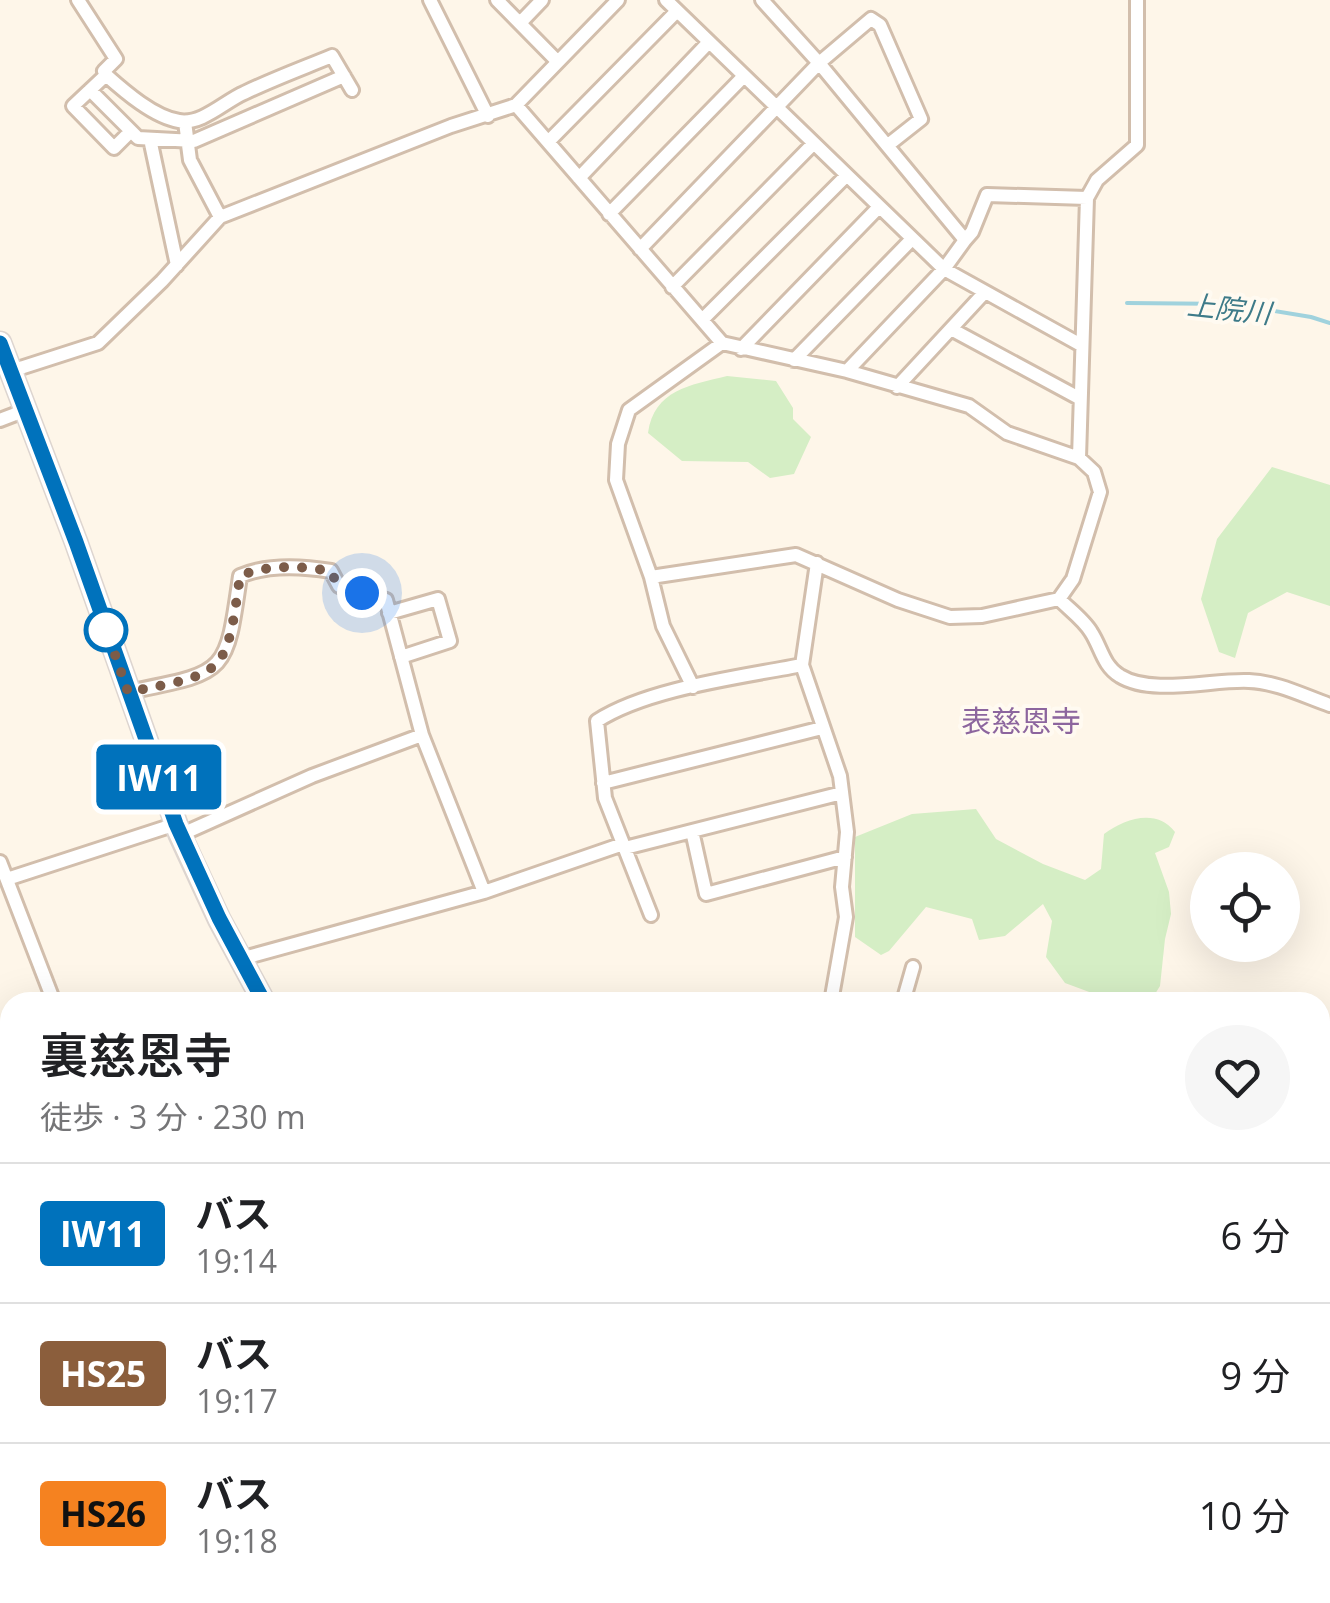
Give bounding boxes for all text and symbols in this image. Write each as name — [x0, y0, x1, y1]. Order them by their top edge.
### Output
water label: 上院川 — [1185, 285, 1276, 332]
your location — [337, 568, 387, 618]
unlabelled marker — [85, 609, 127, 651]
district label: 表慈恩寺 — [961, 700, 1081, 741]
line badge: IW11 — [89, 744, 229, 810]
text: IW11 — [116, 754, 202, 801]
map controls — [1190, 852, 1300, 962]
button: locate — [1190, 852, 1300, 962]
text: 裏慈恩寺 — [40, 1022, 232, 1087]
button: heart — [1185, 1025, 1290, 1130]
text: 徒歩 · 3 分 · 230 m — [40, 1095, 306, 1138]
text: バス — [195, 1187, 271, 1239]
text: 6 分 — [1220, 1209, 1290, 1261]
text: IW11 — [60, 1210, 145, 1257]
text: 19:14 — [195, 1239, 277, 1282]
text: バス — [196, 1327, 272, 1379]
text: 9 分 — [1220, 1349, 1290, 1401]
text: HS25 — [60, 1350, 146, 1397]
text: 19:17 — [196, 1379, 278, 1422]
text: バス — [196, 1467, 272, 1519]
text: 10 分 — [1199, 1489, 1290, 1541]
text: HS26 — [60, 1490, 146, 1537]
text: 19:18 — [196, 1519, 278, 1562]

